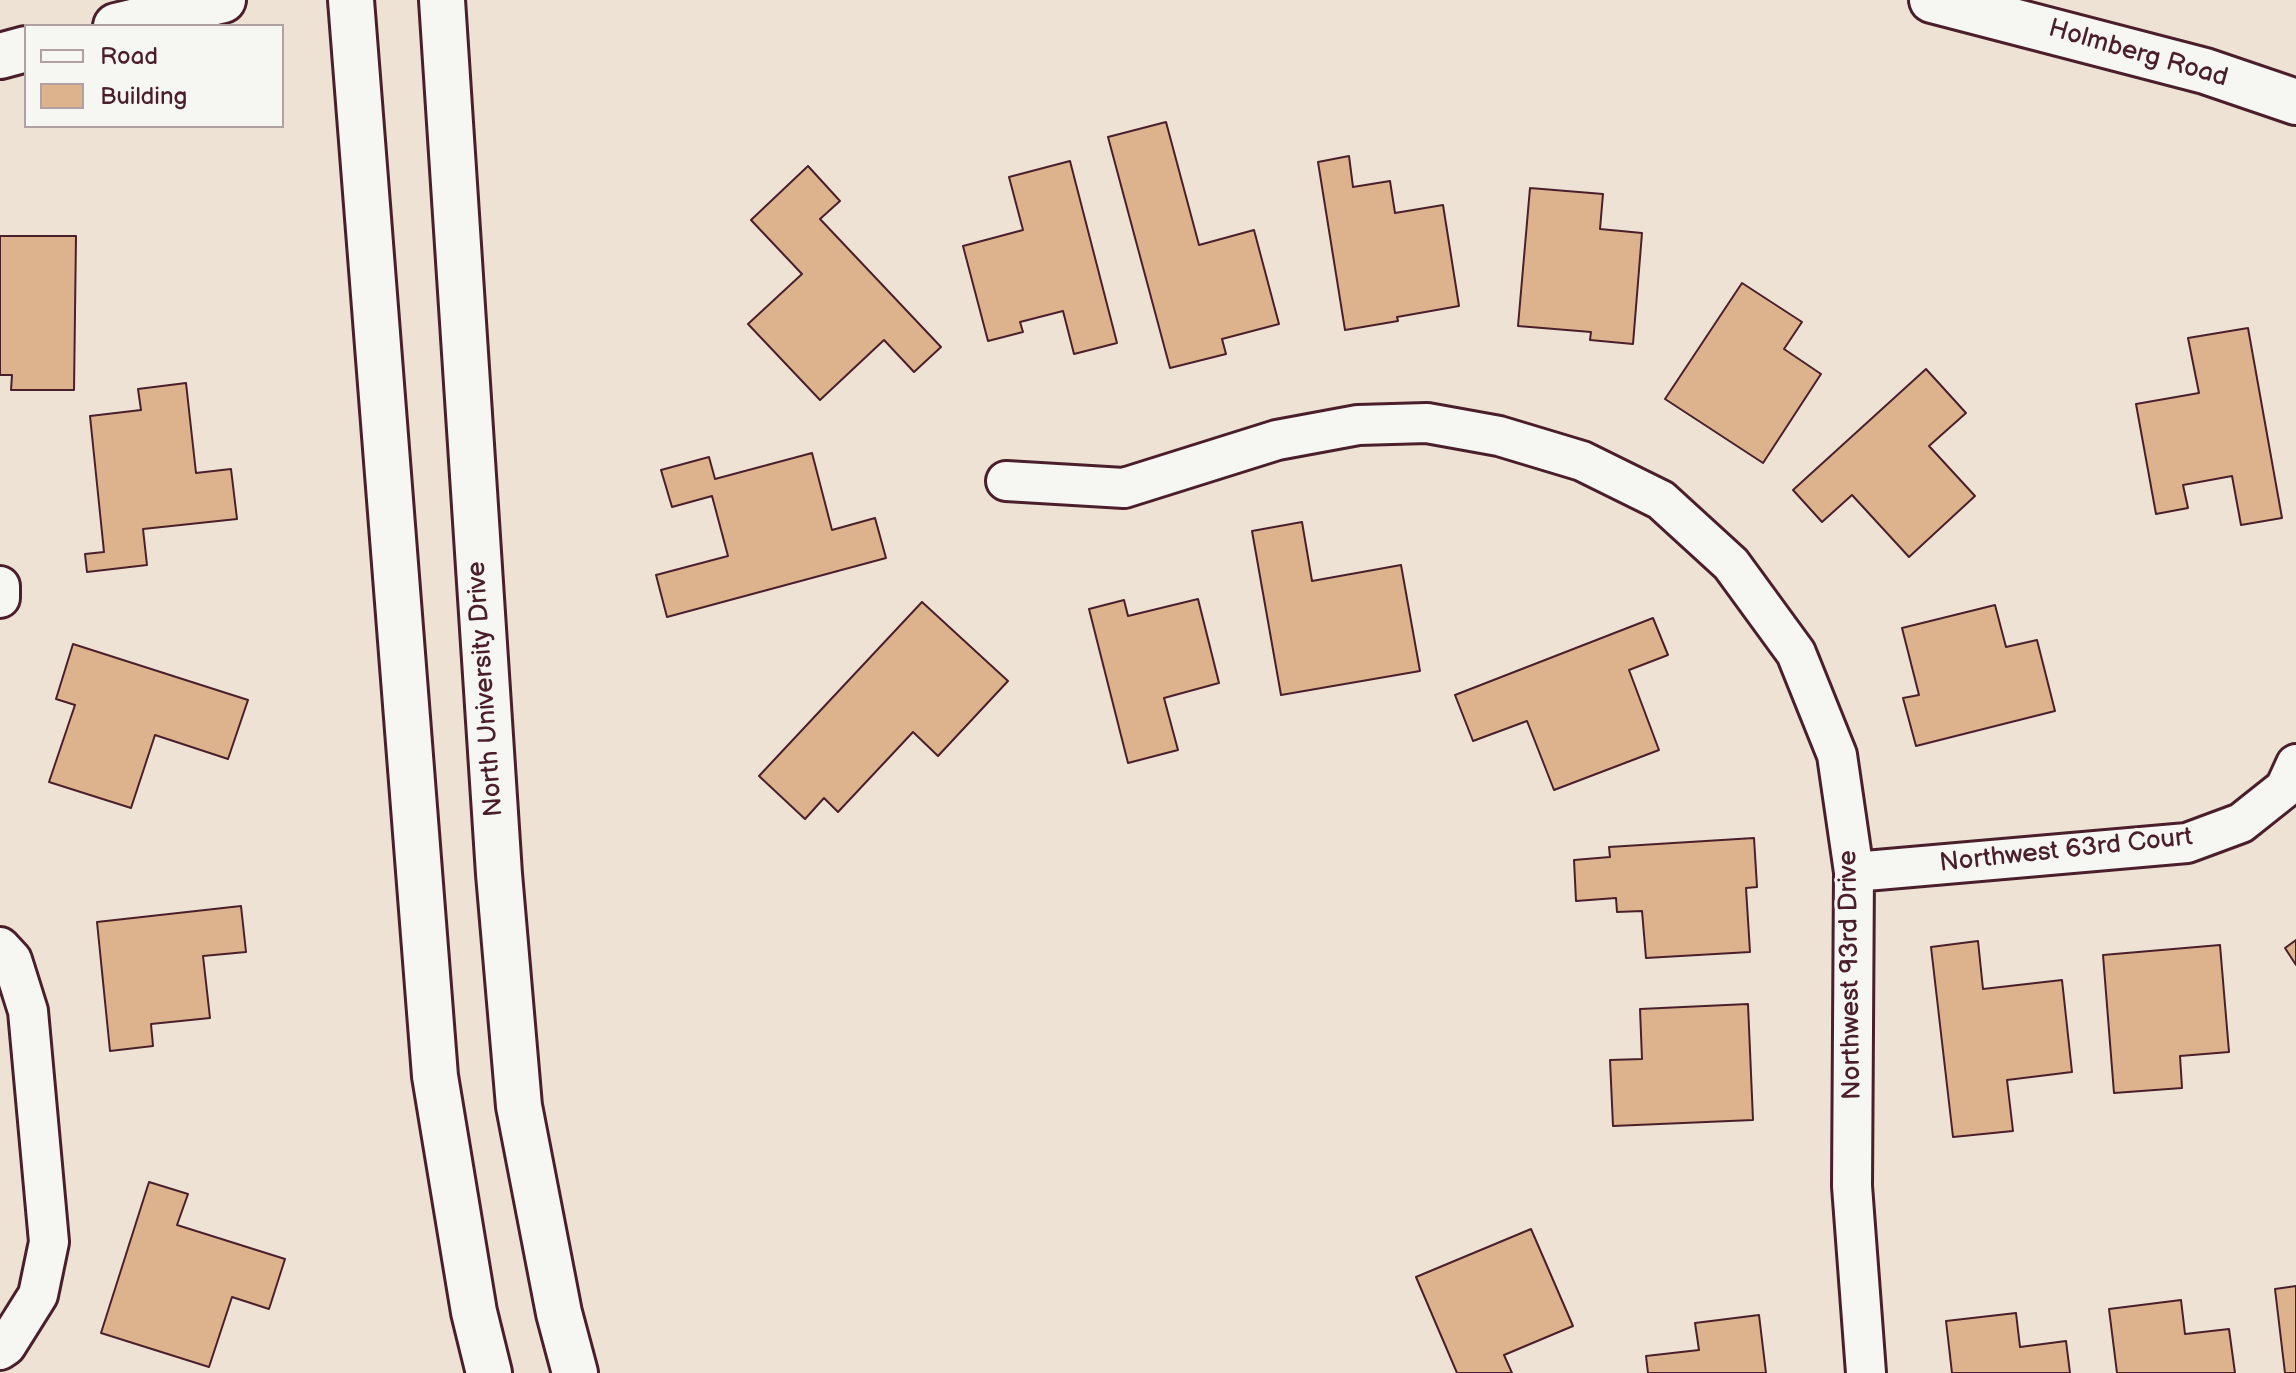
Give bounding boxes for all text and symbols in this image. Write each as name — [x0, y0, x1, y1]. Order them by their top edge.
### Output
street label: Holmberg Road — [2045, 13, 2231, 95]
legend — [24, 24, 284, 128]
text: Road — [100, 42, 158, 71]
text: Building — [100, 82, 187, 111]
street label: North University Drive — [462, 560, 510, 818]
street label: Northwest 63rd Court — [1938, 822, 2194, 880]
street label: Northwest 93rd Drive — [1833, 850, 1869, 1100]

